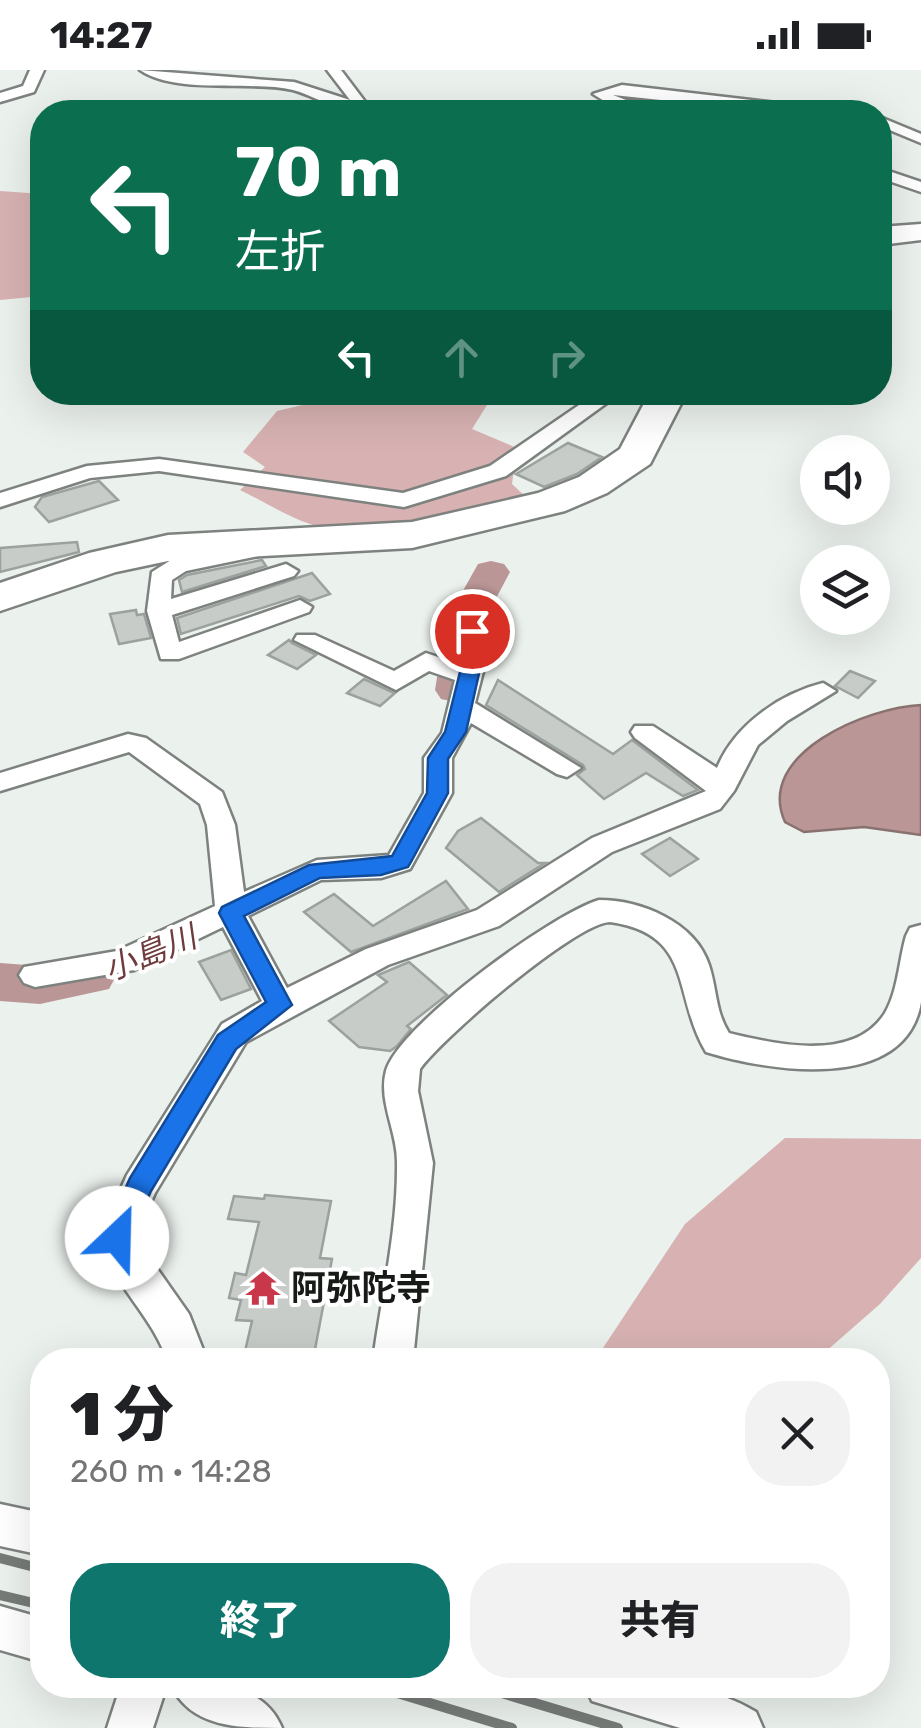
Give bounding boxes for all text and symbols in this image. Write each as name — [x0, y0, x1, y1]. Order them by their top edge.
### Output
text: 14:27 — [50, 12, 152, 58]
text: 70 m — [235, 131, 402, 214]
icon: left — [70, 140, 200, 270]
text: 左折 — [235, 225, 325, 278]
icon: left — [329, 330, 384, 385]
icon: ahead — [434, 330, 489, 385]
icon: right — [539, 330, 594, 385]
map controls — [800, 435, 890, 635]
button: sound — [800, 435, 890, 525]
button: layers — [800, 545, 890, 635]
pin — [430, 589, 515, 674]
icon: arrive — [445, 604, 500, 659]
water label: 小島川 — [98, 916, 204, 989]
position arrow — [65, 1186, 169, 1290]
place label: 阿弥陀寺 — [291, 1267, 431, 1309]
temple icon: 阿弥陀寺 — [244, 1269, 282, 1307]
text: 1 分 — [70, 1379, 174, 1450]
button: close — [745, 1381, 850, 1486]
text: 260 m · 14:28 — [70, 1452, 272, 1490]
button: 終了 — [70, 1563, 450, 1678]
button: 共有 — [470, 1563, 850, 1678]

